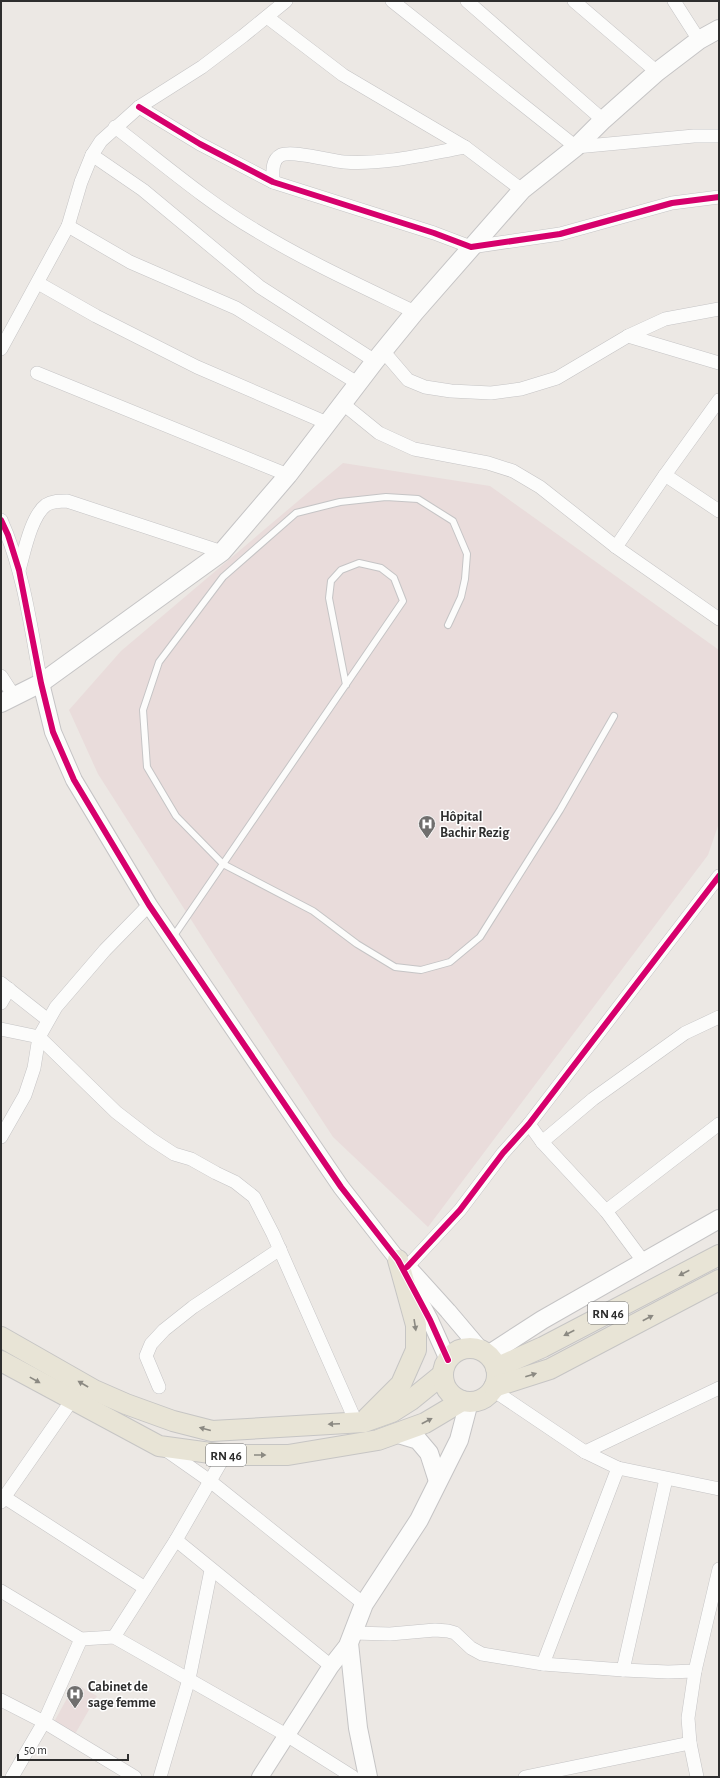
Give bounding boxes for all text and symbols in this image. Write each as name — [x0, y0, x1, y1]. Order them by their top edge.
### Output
place label: Hôpital Bachir Rezig — [440, 810, 510, 840]
hospital icon: Hôpital Bachir Rezig — [417, 814, 437, 839]
one-way arrow — [679, 1270, 690, 1277]
road number: RN 46 — [588, 1302, 628, 1324]
one-way arrow — [642, 1314, 654, 1321]
one-way arrow — [412, 1318, 418, 1331]
one-way arrow — [563, 1330, 575, 1336]
one-way arrow — [526, 1372, 538, 1378]
one-way arrow — [29, 1377, 41, 1383]
one-way arrow — [77, 1381, 89, 1388]
one-way arrow — [421, 1418, 433, 1424]
one-way arrow — [328, 1420, 340, 1427]
one-way arrow — [199, 1426, 211, 1432]
road number: RN 46 — [206, 1444, 246, 1466]
one-way arrow — [254, 1452, 267, 1458]
place label: Cabinet de sage femme — [88, 1680, 156, 1710]
hospital icon: Cabinet de sage femme — [65, 1684, 85, 1709]
scale bar — [18, 1736, 128, 1762]
text: 50 m — [24, 1744, 47, 1756]

